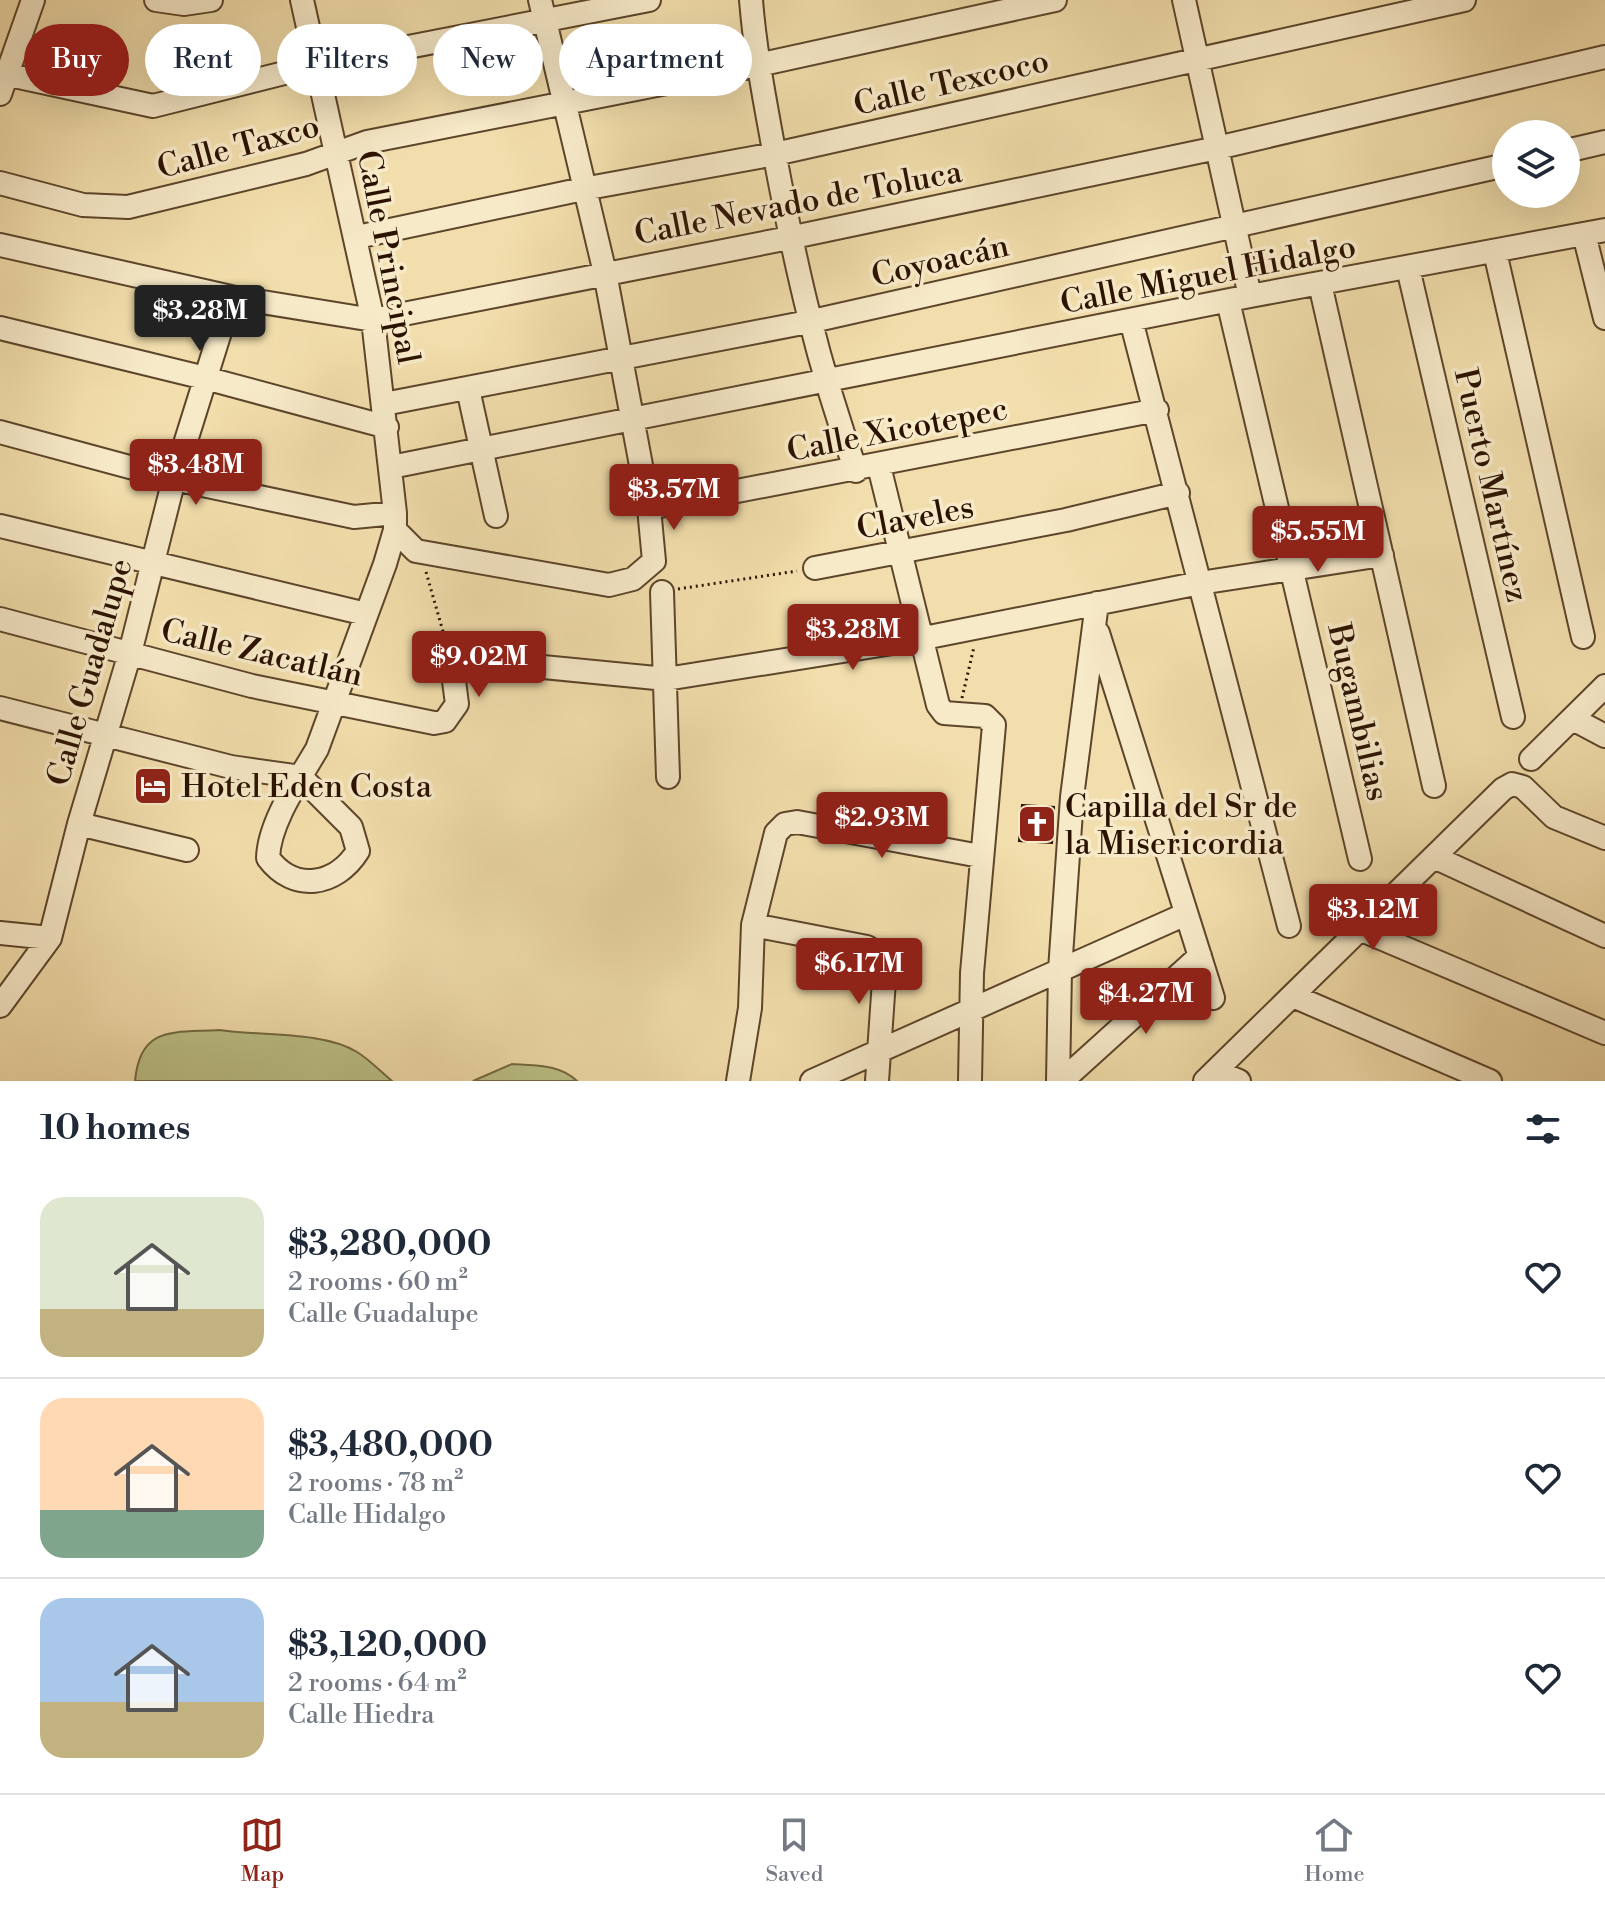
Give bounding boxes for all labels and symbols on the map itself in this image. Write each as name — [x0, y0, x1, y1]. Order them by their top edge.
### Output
street label: Calle Texcoco — [850, 41, 1053, 125]
street label: Calle Taxco — [153, 106, 324, 188]
street label: Calle Principal — [348, 147, 428, 368]
street label: Calle Nevado de Toluca — [631, 151, 966, 254]
street label: Coyoacán — [868, 226, 1013, 296]
street label: Calle Miguel Hidalgo — [1057, 227, 1359, 323]
pin: $3.28M — [135, 285, 265, 353]
street label: Puerto Martínez — [1445, 365, 1537, 606]
street label: Calle Xicotepec — [783, 389, 1011, 471]
pin: $3.48M — [131, 439, 261, 507]
pin: $3.57M — [609, 464, 739, 532]
street label: Claveles — [853, 487, 977, 549]
pin: $5.55M — [1253, 506, 1383, 574]
street label: Calle Guadalupe — [38, 554, 142, 791]
pin: $3.28M — [788, 604, 918, 672]
street label: Calle Zacatlán — [157, 610, 366, 696]
street label: Bugambilias — [1318, 619, 1398, 805]
pin: $9.02M — [414, 631, 544, 699]
hotel icon: Hotel Eden Costa — [132, 765, 174, 807]
place label: Hotel Eden Costa — [181, 767, 433, 807]
place label: Capilla del Sr de la Misericordia — [1065, 787, 1297, 864]
pin: $2.93M — [817, 792, 947, 860]
church icon: Capilla del Sr de la Misericordia — [1016, 803, 1058, 845]
pin: $3.12M — [1308, 884, 1438, 952]
pin: $6.17M — [794, 938, 924, 1006]
pin: $4.27M — [1081, 968, 1211, 1036]

